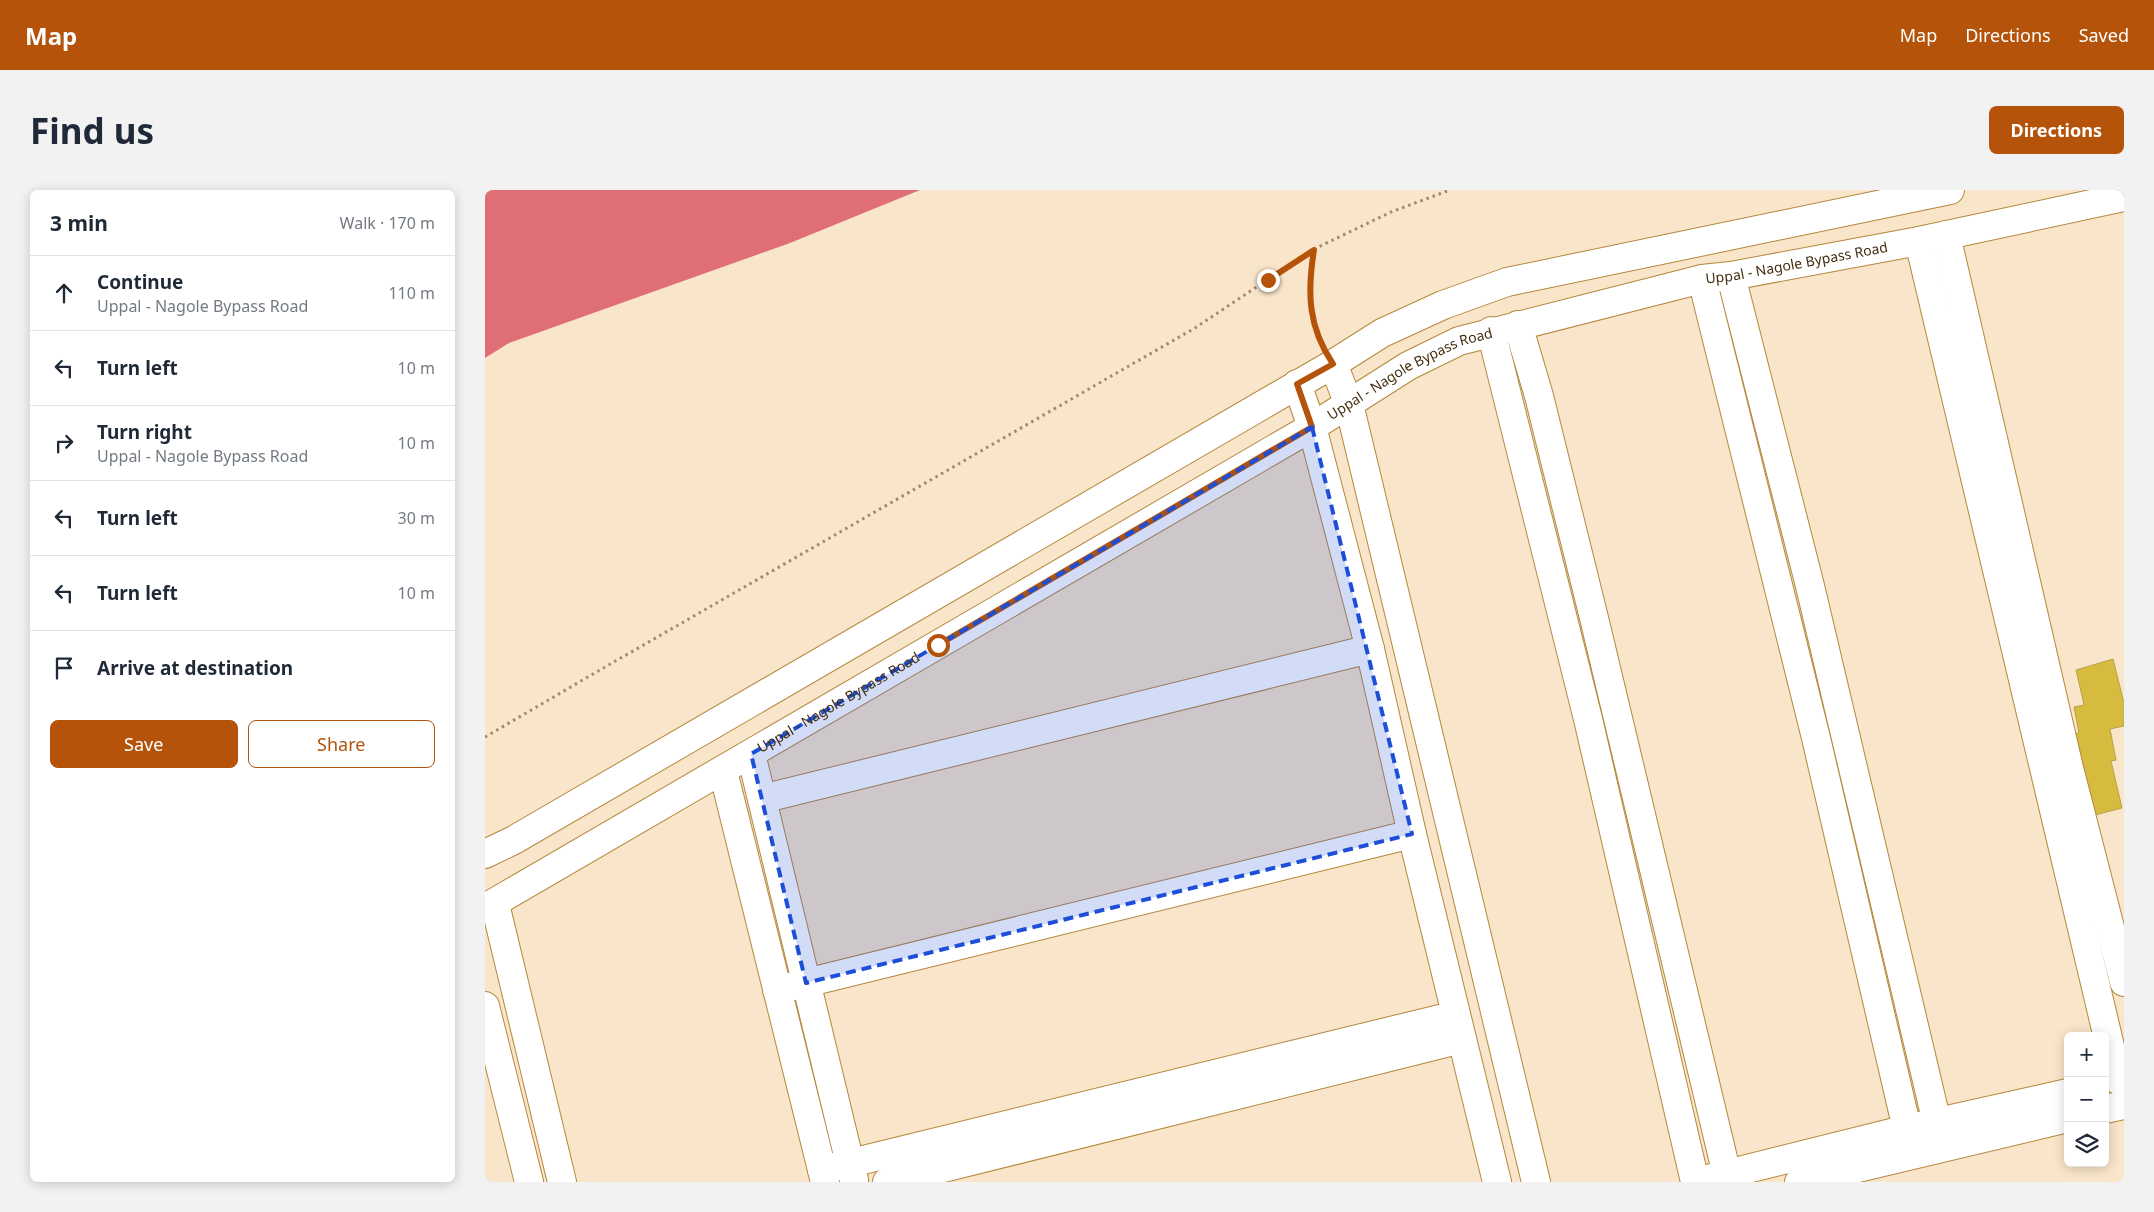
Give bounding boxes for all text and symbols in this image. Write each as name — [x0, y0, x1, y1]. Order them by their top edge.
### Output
text: Map — [25, 19, 77, 52]
text: Map — [1900, 23, 1937, 47]
text: Directions — [1965, 23, 2051, 47]
text: Saved — [2079, 23, 2129, 47]
button: Directions — [1989, 106, 2124, 154]
text: Find us — [30, 107, 154, 154]
text: 3 min — [50, 209, 108, 237]
text: Walk · 170 m — [340, 212, 435, 234]
street label: Uppal - Nagole Bypass Road — [1704, 237, 1889, 288]
text: Continue — [97, 269, 183, 295]
route end — [1257, 269, 1280, 292]
icon: ahead — [50, 279, 78, 307]
text: 110 m — [388, 282, 435, 304]
text: Uppal - Nagole Bypass Road — [97, 295, 308, 317]
street label: Uppal - Nagole Bypass Road — [1323, 323, 1494, 424]
icon: left — [50, 354, 78, 382]
text: Turn left — [97, 355, 178, 381]
text: 10 m — [398, 357, 435, 379]
text: Turn right — [97, 419, 192, 445]
icon: right — [50, 429, 78, 457]
text: 10 m — [398, 432, 435, 454]
text: Uppal - Nagole Bypass Road — [97, 445, 308, 467]
icon: left — [50, 504, 78, 532]
text: Turn left — [97, 505, 178, 531]
text: 30 m — [398, 507, 435, 529]
icon: left — [50, 579, 78, 607]
text: Turn left — [97, 580, 178, 606]
text: 10 m — [398, 582, 435, 604]
route start — [927, 634, 950, 657]
street label: Uppal - Nagole Bypass Road — [754, 647, 923, 757]
icon: arrive — [50, 654, 78, 682]
text: Arrive at destination — [97, 655, 293, 681]
button: Save — [50, 720, 238, 768]
button: Share — [248, 720, 435, 768]
map controls — [2064, 1032, 2109, 1167]
button: + — [2064, 1032, 2109, 1077]
button: − — [2064, 1077, 2109, 1122]
button: layers — [2064, 1122, 2109, 1167]

